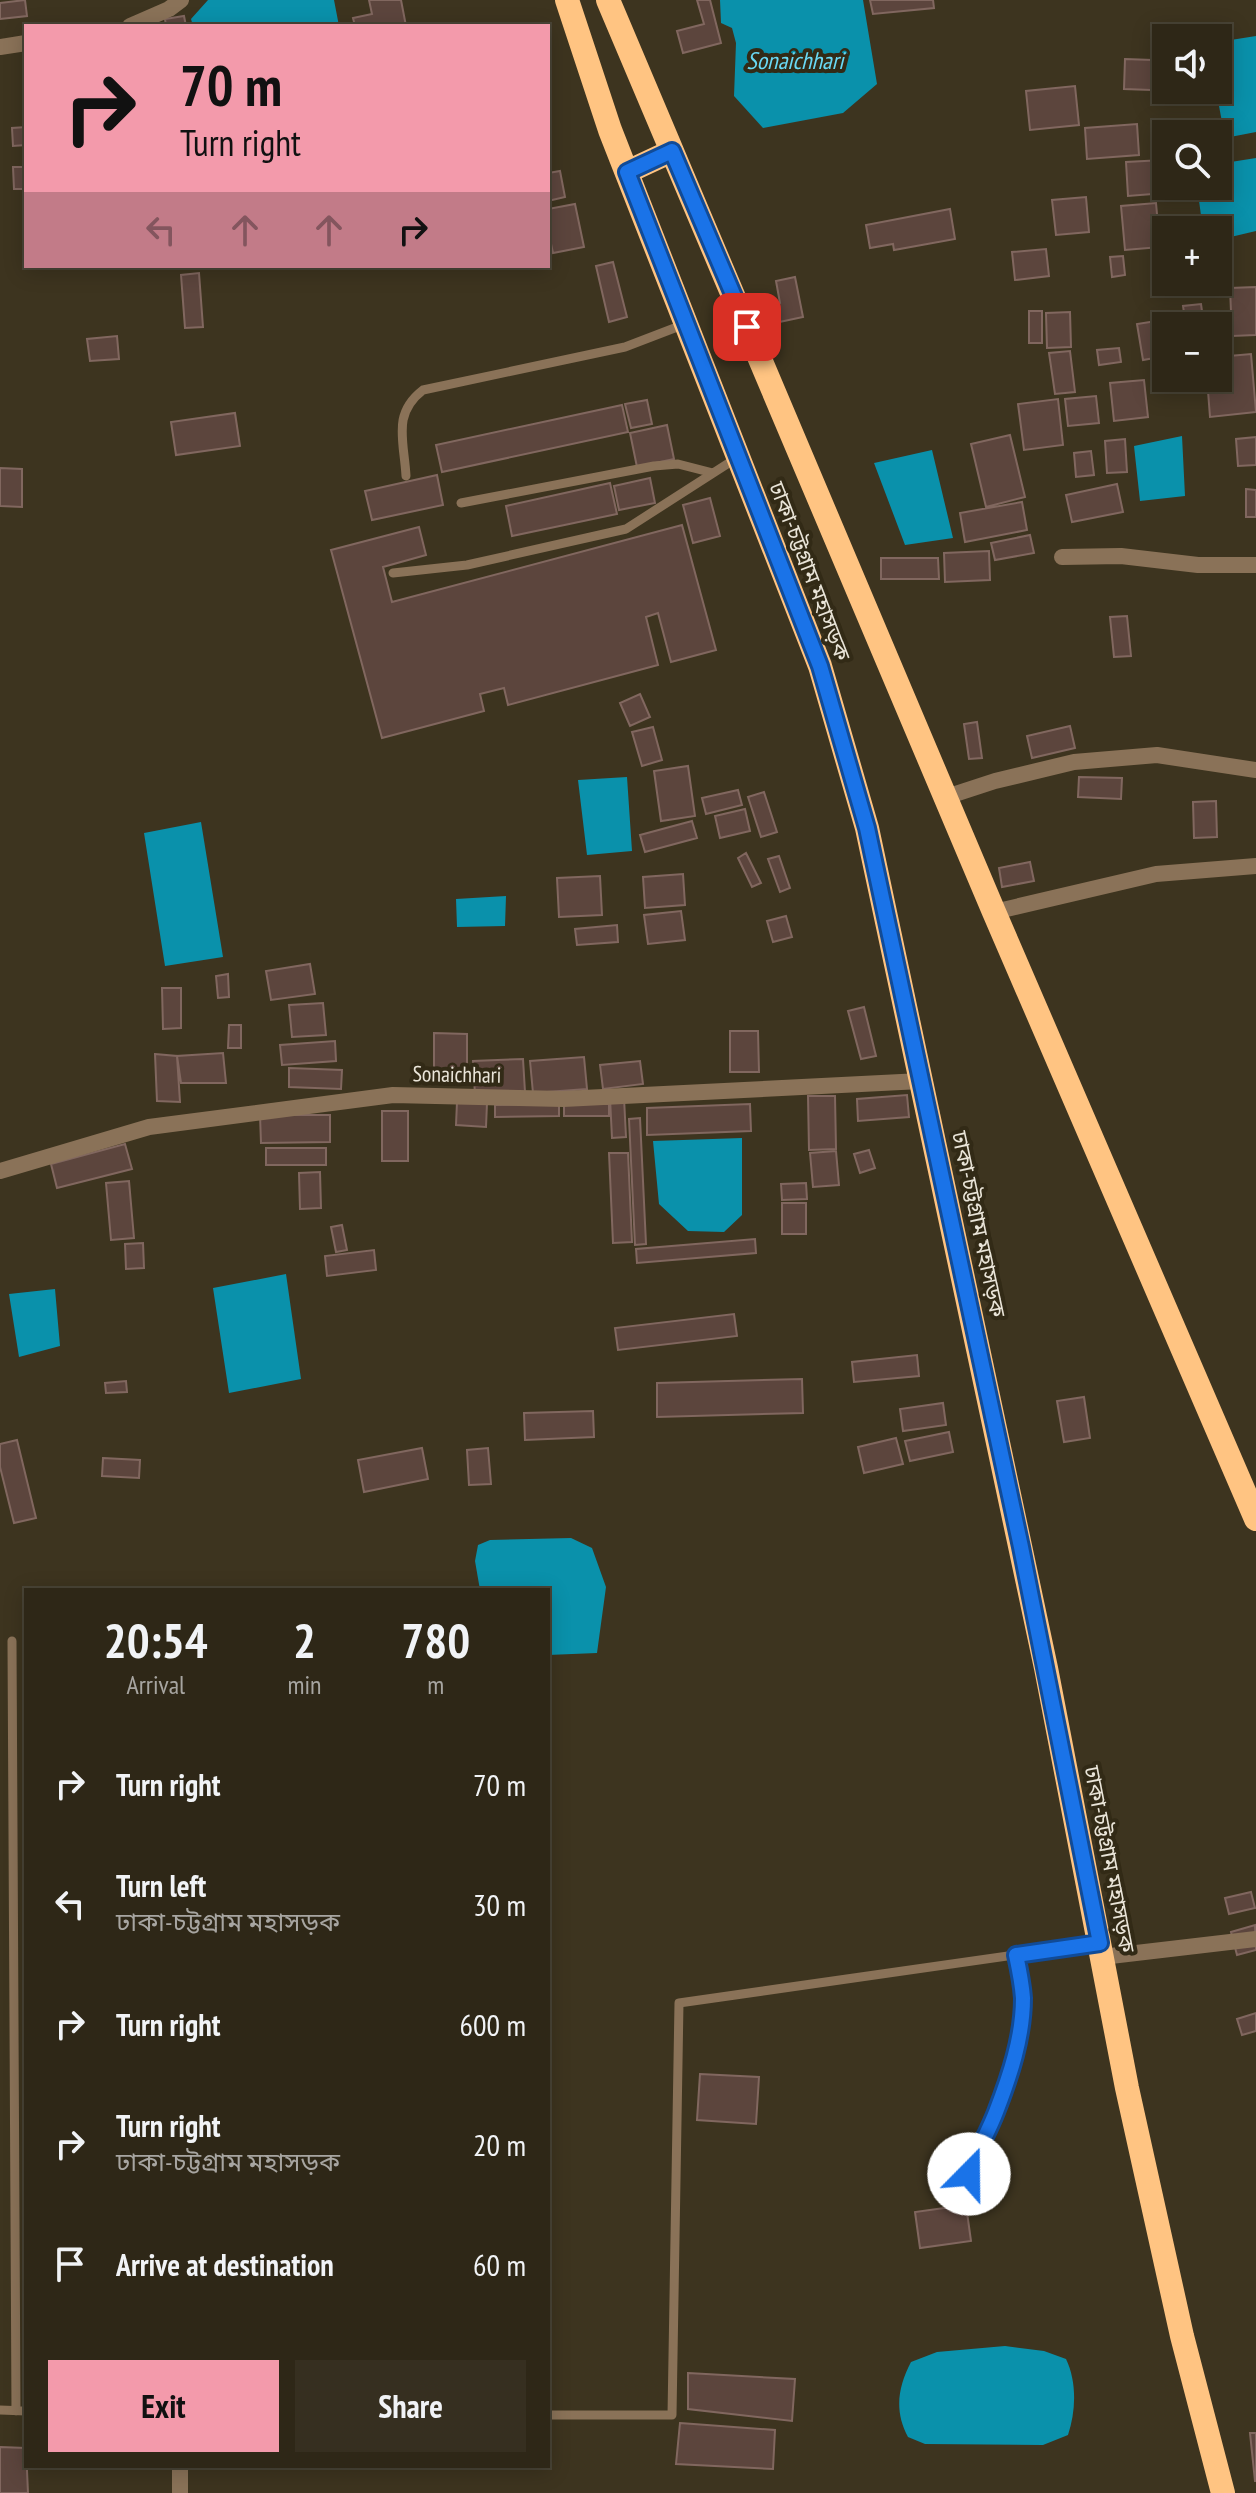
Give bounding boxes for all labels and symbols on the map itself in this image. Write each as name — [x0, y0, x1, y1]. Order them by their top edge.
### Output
water label: Sonaichhari — [746, 45, 846, 76]
pin — [713, 293, 781, 361]
street label: ঢাকা-চট্টগ্রাম মহাসড়ক — [763, 477, 857, 665]
street label: Sonaichhari — [412, 1059, 502, 1089]
street label: ঢাকা-চট্টগ্রাম মহাসড়ক — [945, 1127, 1012, 1320]
street label: ঢাকা-চট্টগ্রাম মহাসড়ক — [1078, 1762, 1142, 1955]
position arrow — [927, 2132, 1011, 2216]

